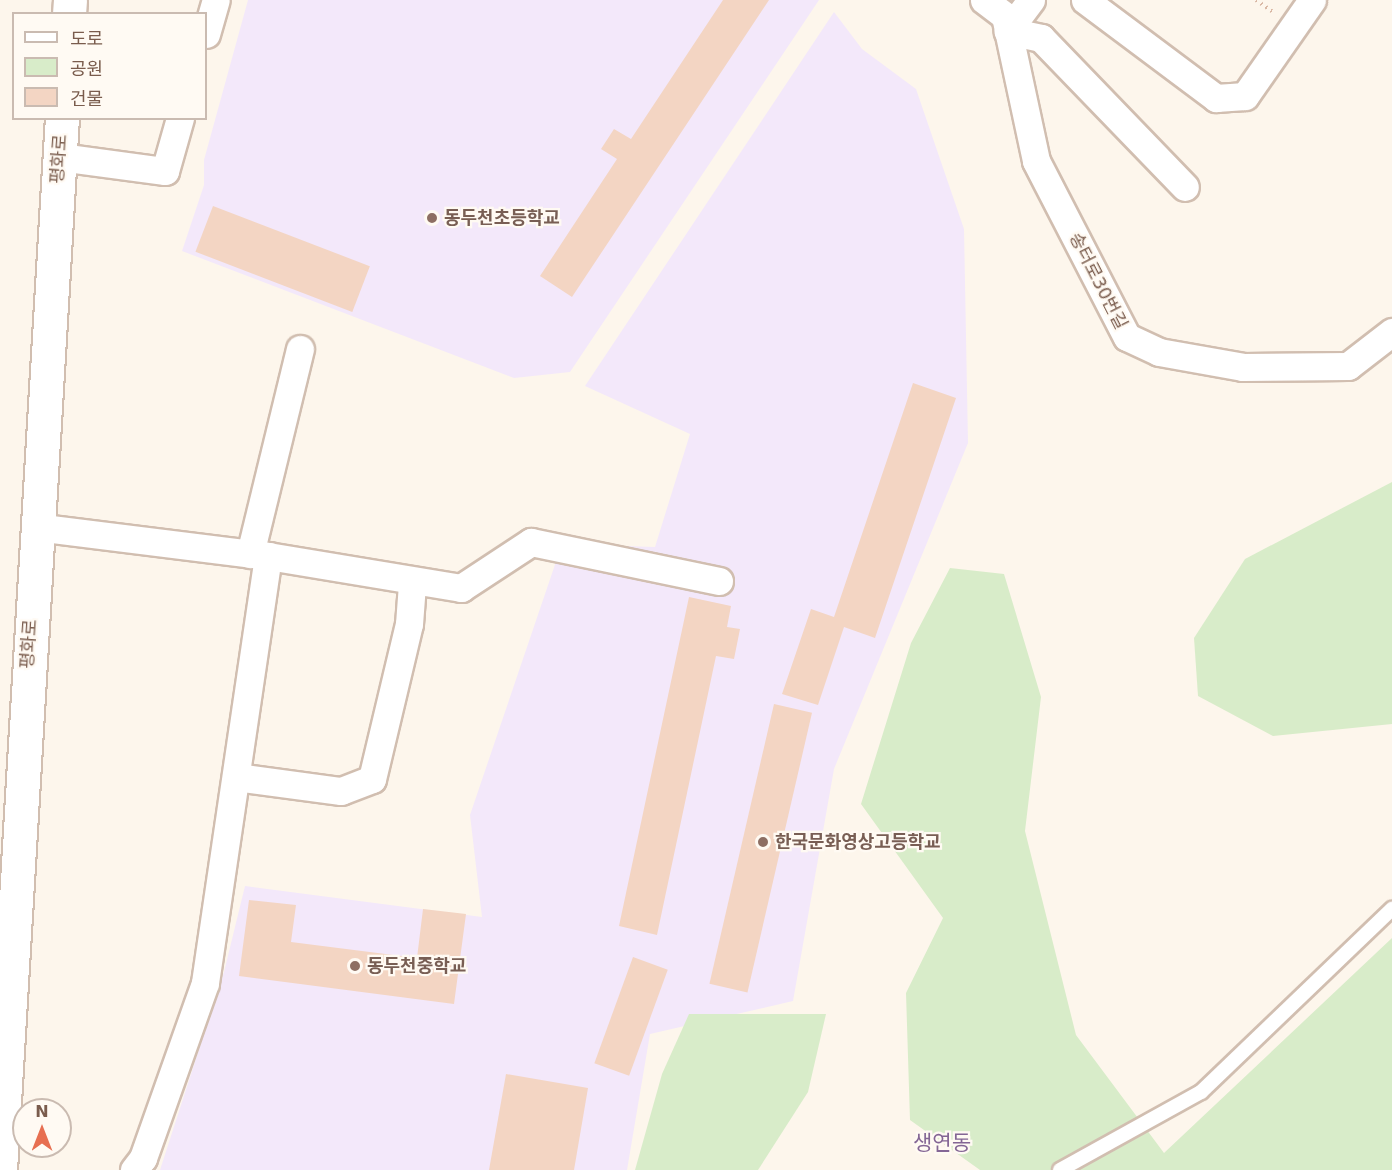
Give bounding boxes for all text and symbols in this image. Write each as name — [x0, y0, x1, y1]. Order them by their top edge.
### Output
legend — [12, 12, 207, 120]
text: 도로 — [70, 28, 103, 49]
text: 공원 — [70, 58, 103, 79]
text: 건물 — [70, 88, 103, 109]
street label: 평화로 — [46, 133, 72, 185]
place label: 동두천초등학교 — [444, 207, 560, 229]
marker: 동두천초등학교 — [425, 211, 439, 225]
street label: 송터로30번길 — [1064, 229, 1132, 333]
street label: 평화로 — [16, 618, 42, 670]
place label: 한국문화영상고등학교 — [775, 831, 941, 853]
marker: 한국문화영상고등학교 — [756, 835, 770, 849]
place label: 동두천중학교 — [367, 955, 466, 977]
marker: 동두천중학교 — [348, 959, 362, 973]
north arrow — [12, 1098, 72, 1158]
text: N — [35, 1102, 49, 1121]
district label: 생연동 — [913, 1130, 971, 1156]

